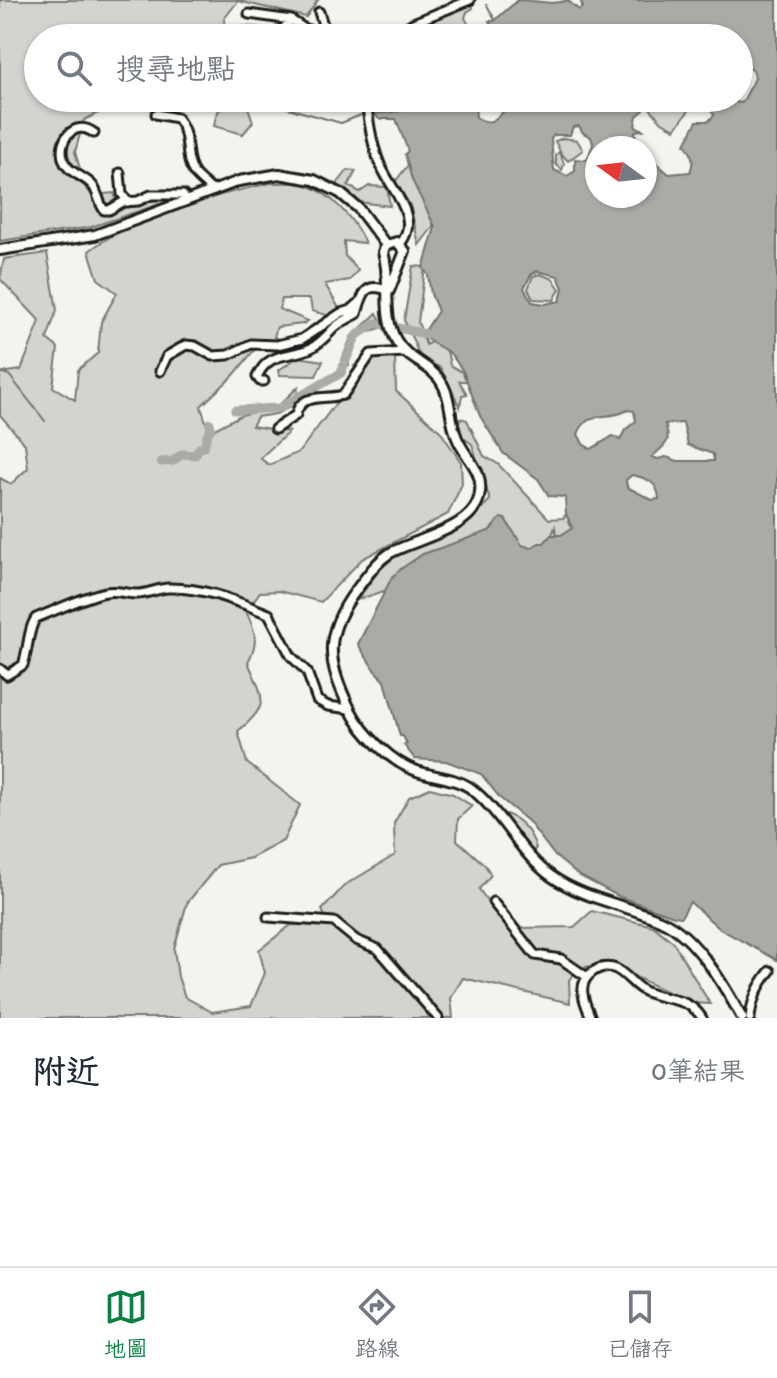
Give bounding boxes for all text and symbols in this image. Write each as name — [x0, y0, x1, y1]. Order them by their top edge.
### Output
search box — [24, 24, 753, 112]
icon: search — [52, 46, 96, 90]
text: 搜尋地點 — [116, 50, 236, 87]
north arrow — [585, 136, 657, 208]
text: 附近 — [32, 1051, 100, 1092]
text: 0筆結果 — [651, 1055, 745, 1087]
tab: 地圖 — [104, 1285, 148, 1362]
tab: 路線 — [355, 1285, 399, 1362]
tab: 已儲存 — [607, 1285, 673, 1362]

